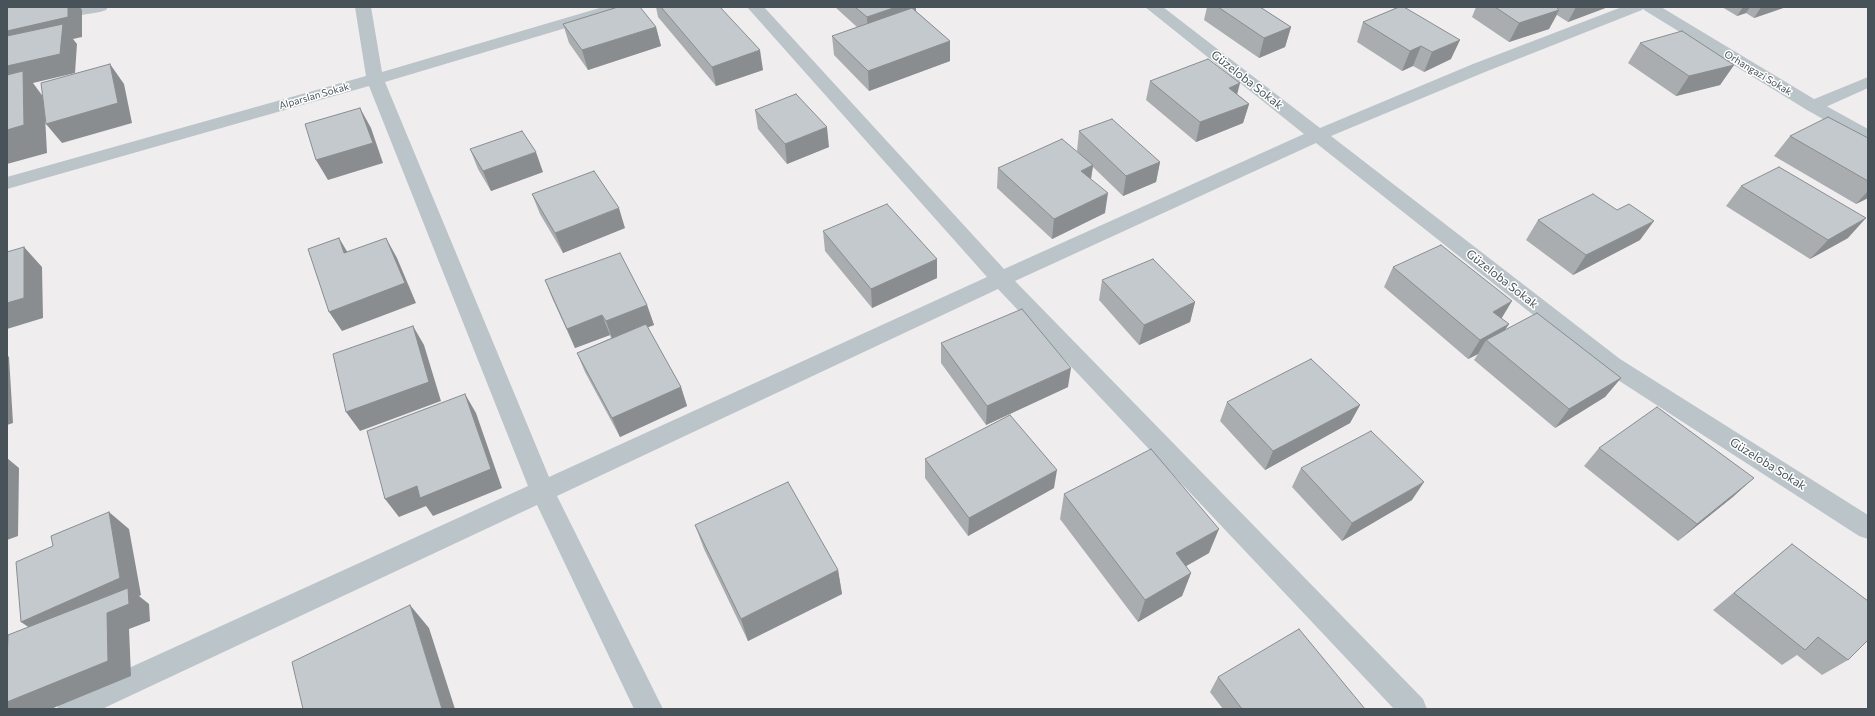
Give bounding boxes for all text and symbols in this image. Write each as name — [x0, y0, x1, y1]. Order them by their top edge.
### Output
street label: Güzeloba Sokak — [1208, 47, 1286, 113]
street label: Orhangazi Sokak — [1722, 48, 1794, 98]
street label: Alparslan Sokak — [278, 80, 350, 112]
street label: Güzeloba Sokak — [1463, 246, 1541, 312]
street label: Güzeloba Sokak — [1727, 435, 1809, 493]

